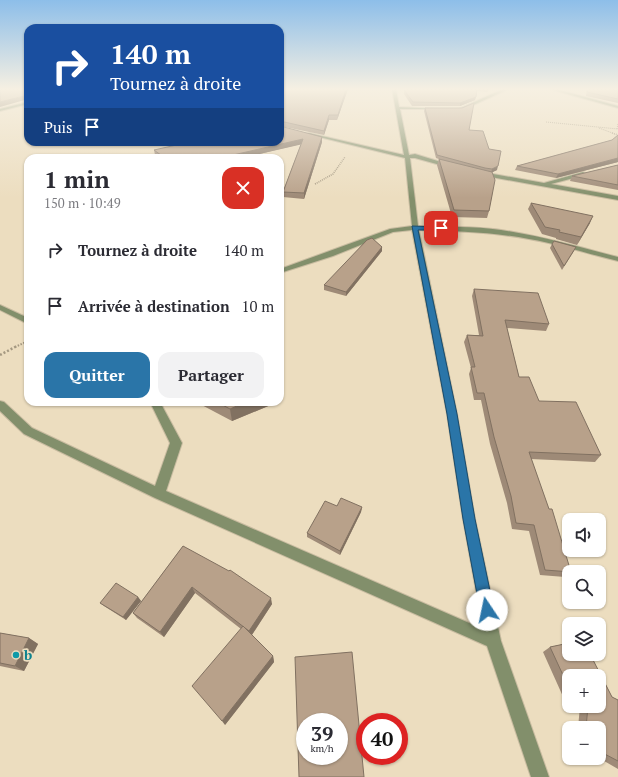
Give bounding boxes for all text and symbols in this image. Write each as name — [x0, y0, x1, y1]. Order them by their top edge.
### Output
text: 140 m — [110, 35, 191, 72]
icon: right — [44, 40, 96, 92]
text: Tournez à droite — [110, 71, 241, 95]
icon: arrive — [81, 116, 103, 138]
text: Puis — [44, 117, 73, 137]
text: 1 min — [44, 163, 110, 195]
button: close — [222, 167, 264, 209]
text: 150 m · 10:49 — [44, 194, 121, 212]
pin — [424, 211, 458, 245]
icon: arrive — [430, 217, 452, 239]
icon: right — [44, 239, 66, 261]
text: Tournez à droite — [78, 240, 197, 260]
text: 140 m — [223, 240, 264, 260]
icon: arrive — [44, 295, 66, 317]
text: Arrivée à destination — [78, 296, 230, 316]
text: 10 m — [242, 296, 274, 316]
button: Quitter — [44, 352, 150, 398]
button: Partager — [158, 352, 264, 398]
map controls — [562, 513, 606, 765]
button: sound — [562, 513, 606, 557]
button: search — [562, 565, 606, 609]
position arrow — [466, 589, 508, 631]
button: layers — [562, 617, 606, 661]
place label: b — [23, 645, 32, 664]
marker: b — [11, 650, 21, 660]
button: + — [562, 669, 606, 713]
speed limit sign: 40 — [356, 713, 408, 765]
text: 39 — [311, 720, 333, 747]
button: − — [562, 721, 606, 765]
text: km/h — [310, 742, 334, 755]

